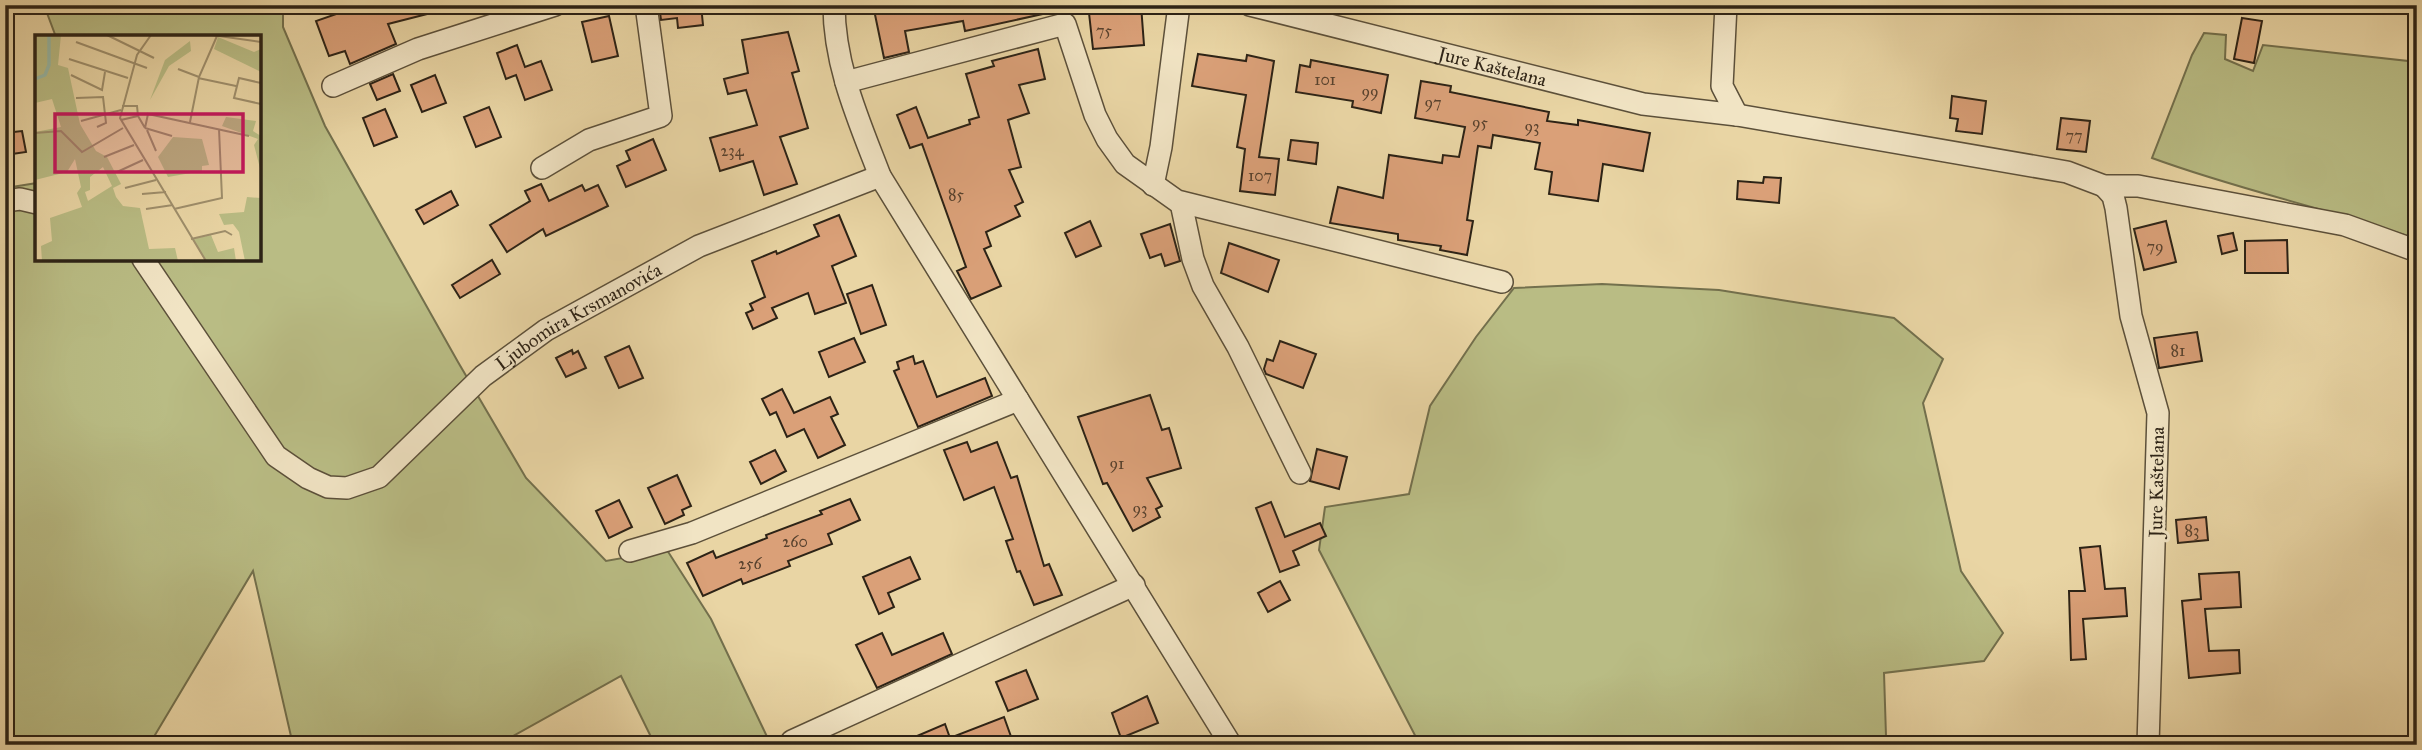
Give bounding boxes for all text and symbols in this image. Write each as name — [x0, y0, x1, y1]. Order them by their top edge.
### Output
house number: 75 — [1096, 21, 1113, 40]
inset map — [35, 35, 261, 261]
street label: Jure Kaštelana — [1433, 41, 1550, 92]
house number: 101 — [1314, 70, 1336, 89]
house number: 99 — [1361, 82, 1379, 101]
house number: 97 — [1424, 93, 1442, 112]
house number: 95 — [1472, 113, 1489, 132]
house number: 93 — [1525, 117, 1540, 136]
house number: 77 — [2065, 126, 2083, 145]
house number: 234 — [720, 141, 745, 160]
house number: 107 — [1248, 166, 1272, 185]
house number: 85 — [948, 185, 965, 204]
house number: 79 — [2146, 237, 2164, 256]
street label: Ljubomira Krsmanovića — [491, 257, 666, 375]
house number: 81 — [2171, 341, 2185, 360]
street label: Jure Kaštelana — [2144, 425, 2170, 540]
house number: 91 — [1110, 454, 1124, 473]
house number: 93 — [1133, 499, 1148, 518]
house number: 83 — [2185, 521, 2199, 540]
house number: 260 — [782, 532, 808, 551]
house number: 256 — [738, 554, 763, 573]

